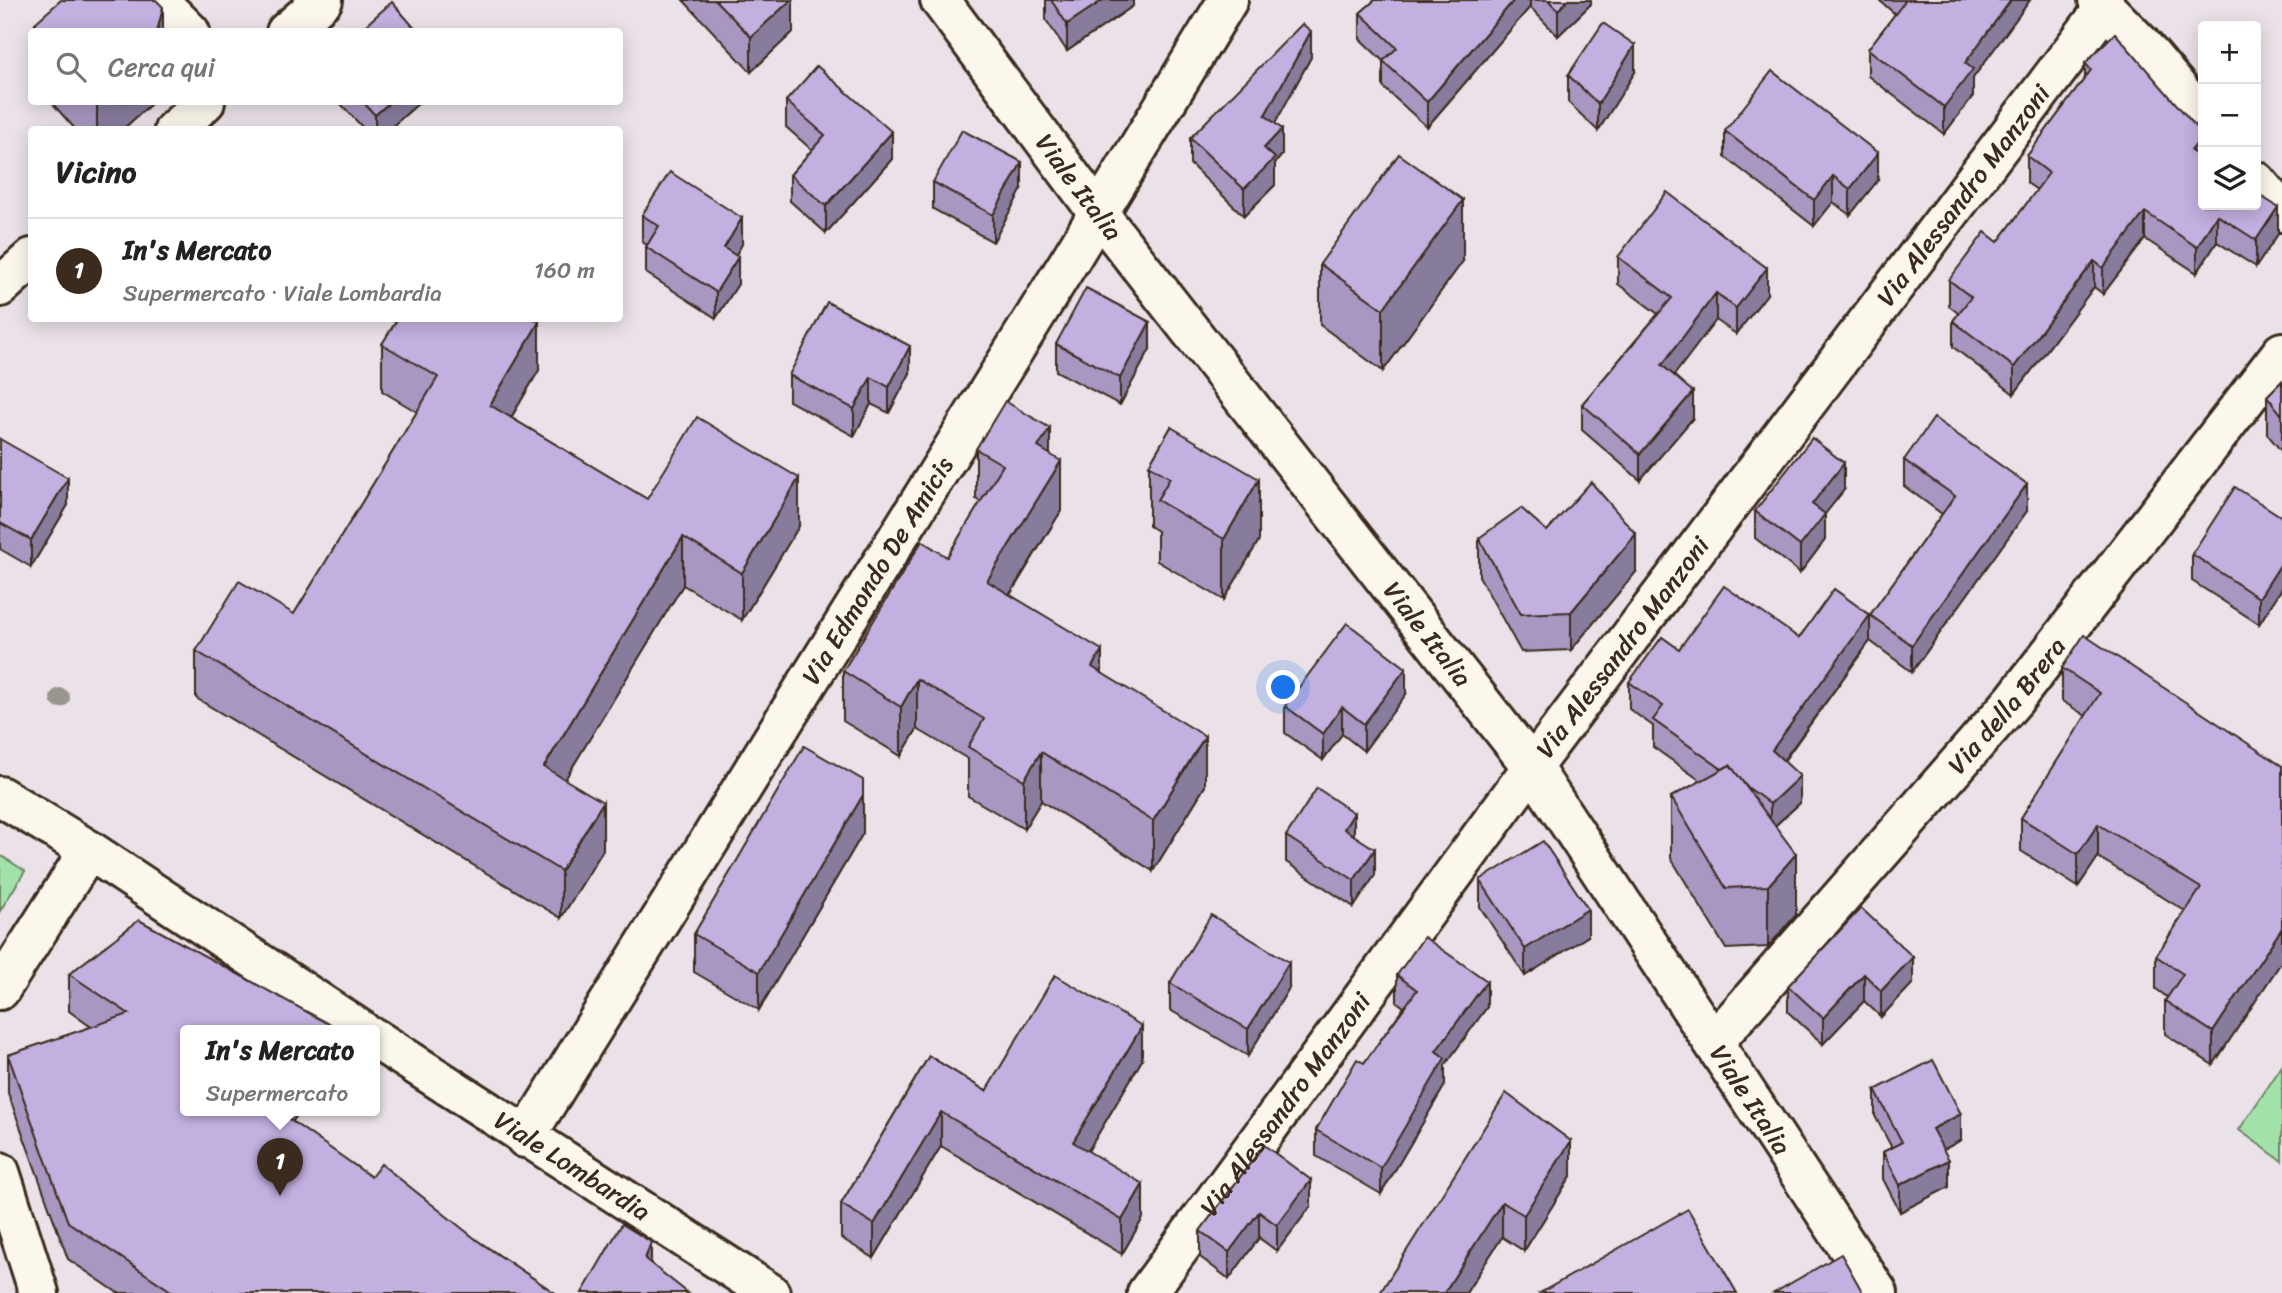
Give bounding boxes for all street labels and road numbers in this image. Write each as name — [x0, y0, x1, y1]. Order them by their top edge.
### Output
street label: Via Alessandro Manzoni — [1864, 73, 2063, 316]
street label: Viale Italia — [1023, 123, 1135, 251]
street label: Via Edmondo De Amicis — [789, 447, 966, 694]
street label: Via Alessandro Manzoni — [1523, 525, 1722, 768]
street label: Viale Italia — [1371, 571, 1484, 697]
street label: Via della Brera — [1936, 627, 2078, 785]
street label: Via Alessandro Manzoni — [1187, 981, 1384, 1226]
street label: Viale Italia — [1697, 1035, 1804, 1164]
street label: Viale Lombardia — [485, 1098, 660, 1234]

